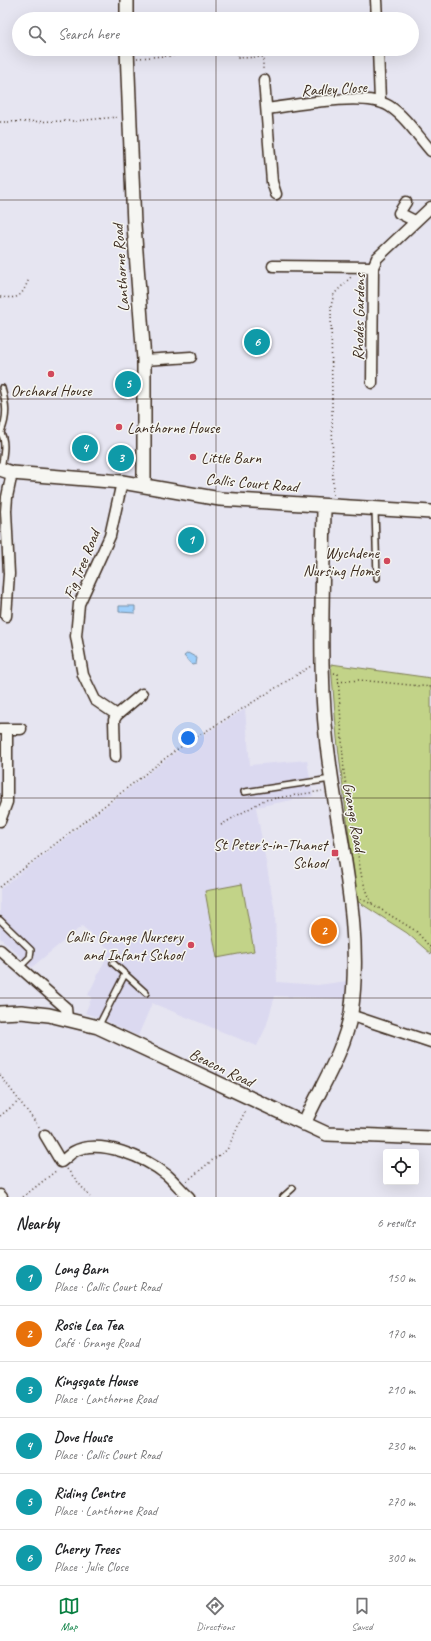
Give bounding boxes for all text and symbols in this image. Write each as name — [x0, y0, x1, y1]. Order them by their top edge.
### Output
search box — [12, 12, 419, 56]
icon: search — [26, 23, 48, 45]
text: Search here — [58, 25, 119, 44]
street label: Radley Close — [301, 77, 369, 101]
street label: Lanthorne Road — [108, 221, 134, 313]
street label: Rhodes Gardens — [348, 272, 370, 361]
pin: 6 — [244, 327, 270, 357]
marker: Orchard House — [46, 369, 56, 379]
pin: 5 — [115, 369, 141, 399]
place label: Orchard House — [11, 381, 93, 401]
place label: Lanthorne House — [127, 418, 221, 438]
marker: Lanthorne House — [114, 422, 124, 432]
pin: 4 — [72, 433, 98, 463]
pin: 3 — [108, 443, 134, 473]
place label: Little Barn — [201, 448, 262, 468]
marker: Little Barn — [188, 452, 198, 462]
street label: Callis Court Road — [205, 469, 302, 497]
street label: Fig Tree Road — [59, 524, 106, 602]
pin: 1 — [178, 525, 204, 555]
place label: Wychdene Nursing Home — [303, 543, 381, 581]
marker: Wychdene Nursing Home — [382, 556, 392, 566]
your location — [178, 728, 198, 748]
street label: Grange Road — [338, 781, 370, 856]
place label: St Peter's-in-Thanet School — [213, 835, 330, 873]
marker: St Peter's-in-Thanet School — [330, 848, 340, 858]
pin: 2 — [311, 916, 337, 946]
place label: Callis Grange Nursery and Infant School — [66, 927, 186, 965]
marker: Callis Grange Nursery and Infant School — [186, 940, 196, 950]
street label: Beacon Road — [186, 1044, 259, 1093]
map controls — [383, 1149, 419, 1185]
button: locate — [383, 1149, 419, 1185]
text: Nearby — [16, 1213, 59, 1234]
text: 6 results — [377, 1215, 415, 1231]
text: Long Barn — [54, 1260, 108, 1279]
text: 1 — [26, 1270, 32, 1286]
text: 150 m — [387, 1270, 415, 1286]
text: Place · Callis Court Road — [54, 1279, 161, 1295]
text: Rosie Lea Tea — [54, 1316, 123, 1335]
text: 2 — [26, 1326, 32, 1342]
text: 170 m — [387, 1326, 415, 1342]
text: Café · Grange Road — [54, 1335, 139, 1351]
text: Kingsgate House — [54, 1372, 137, 1391]
text: 3 — [26, 1382, 32, 1398]
text: 210 m — [387, 1382, 415, 1398]
text: Place · Lanthorne Road — [54, 1391, 157, 1407]
text: Dove House — [54, 1428, 112, 1447]
text: 4 — [26, 1438, 32, 1454]
text: 230 m — [387, 1438, 415, 1454]
text: Place · Callis Court Road — [54, 1447, 161, 1463]
text: Riding Centre — [54, 1484, 124, 1503]
text: 5 — [26, 1494, 32, 1510]
text: 270 m — [387, 1494, 415, 1510]
text: Place · Lanthorne Road — [54, 1503, 157, 1519]
text: Cherry Trees — [54, 1540, 120, 1559]
text: 6 — [26, 1550, 32, 1566]
text: 300 m — [387, 1550, 415, 1566]
text: Place · Julie Close — [54, 1559, 128, 1575]
tab: Map — [58, 1595, 80, 1633]
tab: Directions — [196, 1595, 235, 1633]
tab: Saved — [351, 1595, 373, 1633]

